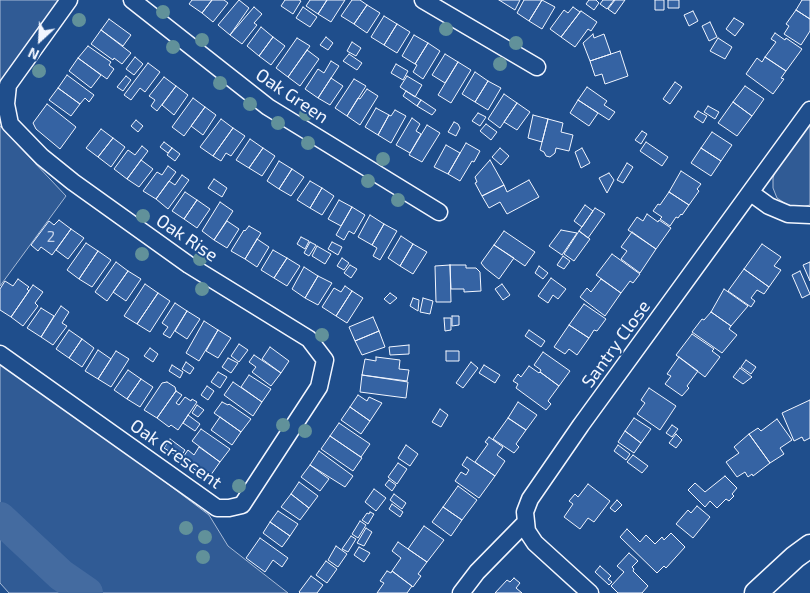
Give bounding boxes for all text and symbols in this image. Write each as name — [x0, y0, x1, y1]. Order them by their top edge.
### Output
north arrow — [15, 15, 65, 65]
text: N — [25, 44, 42, 64]
street label: Oak Green — [251, 64, 333, 128]
street label: Oak Rise — [152, 210, 222, 266]
house number: 2 — [47, 228, 55, 246]
street label: Santry Close — [577, 296, 655, 392]
street label: Oak Crescent — [126, 415, 226, 493]

